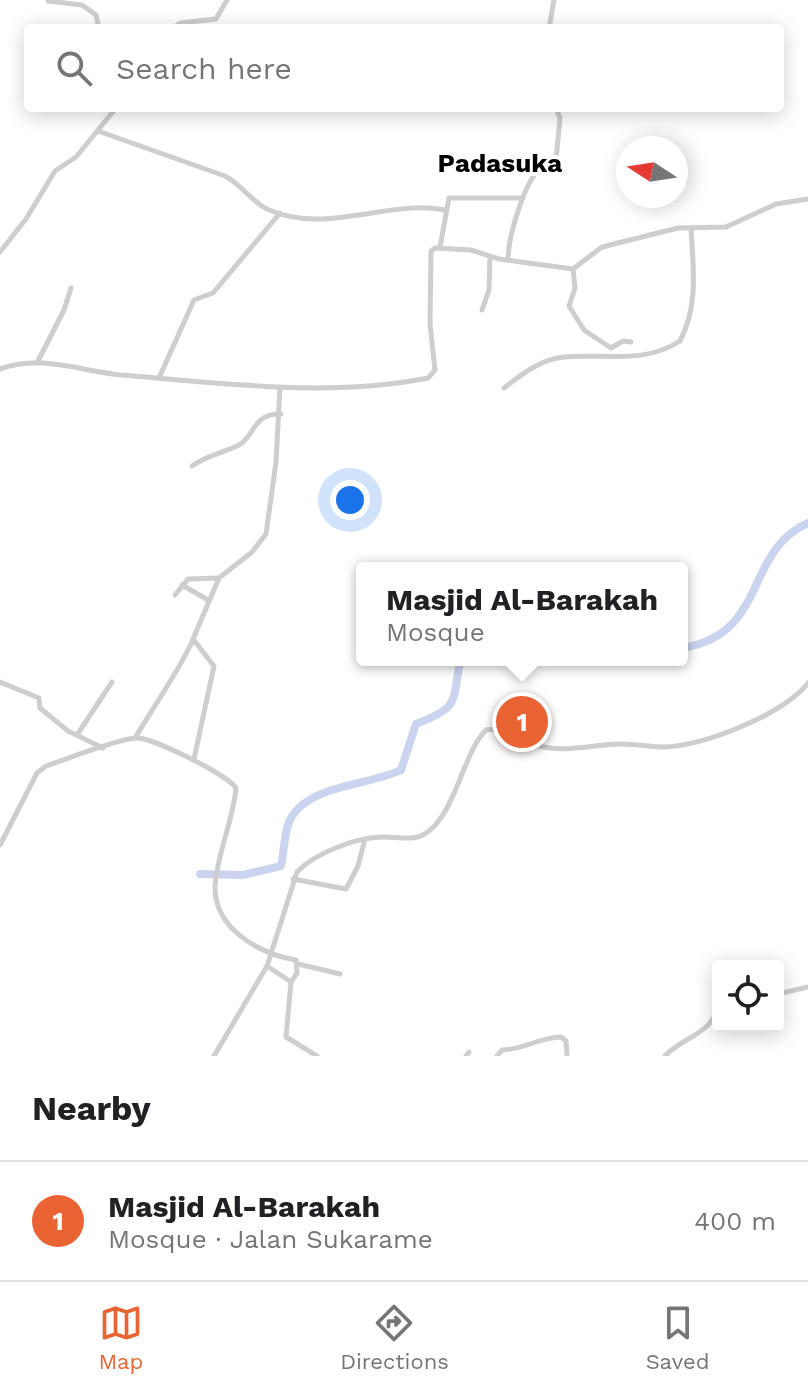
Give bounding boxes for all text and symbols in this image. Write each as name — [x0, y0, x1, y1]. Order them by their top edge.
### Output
search box — [24, 24, 784, 112]
icon: search — [52, 46, 96, 90]
text: Search here — [116, 51, 292, 86]
north arrow — [616, 136, 688, 208]
district label: Padasuka — [438, 148, 562, 178]
your location — [330, 480, 370, 520]
popup — [356, 562, 688, 666]
text: Masjid Al-Barakah — [386, 582, 658, 617]
text: Mosque — [386, 617, 485, 647]
pin: 1 — [496, 692, 548, 752]
map controls — [712, 960, 784, 1032]
button: locate — [712, 960, 784, 1032]
text: Nearby — [32, 1088, 151, 1128]
text: Masjid Al-Barakah — [108, 1189, 380, 1224]
text: 1 — [52, 1206, 64, 1236]
text: 400 m — [694, 1206, 776, 1236]
text: Mosque · Jalan Sukarame — [108, 1224, 433, 1254]
tab: Map — [98, 1301, 143, 1374]
tab: Directions — [340, 1301, 449, 1374]
tab: Saved — [646, 1301, 710, 1374]

